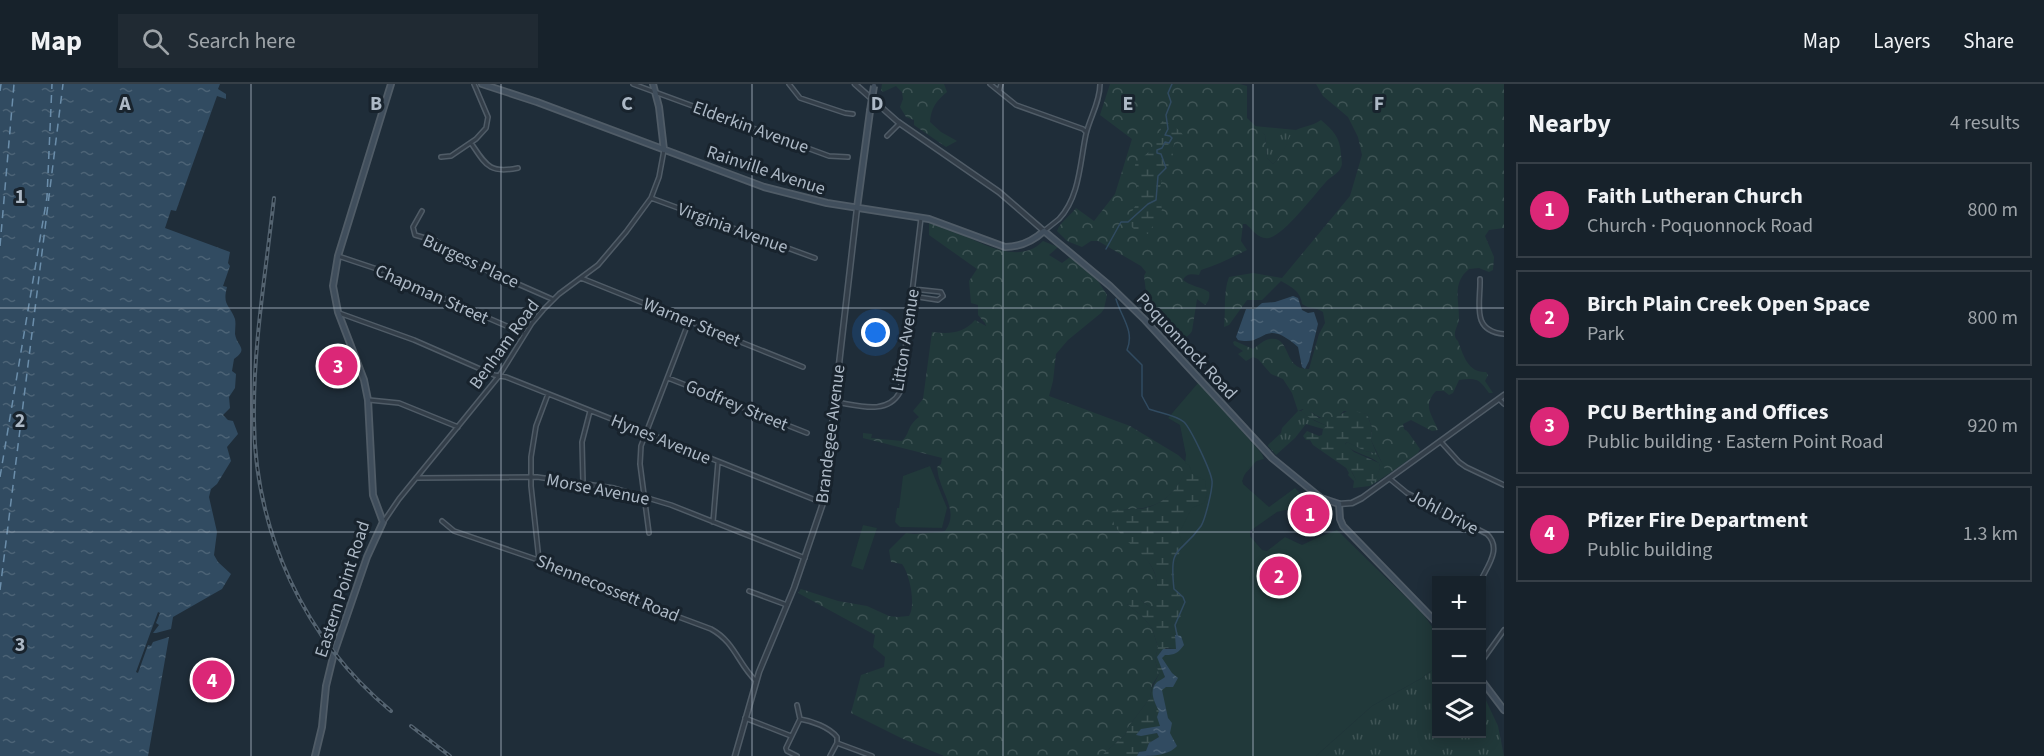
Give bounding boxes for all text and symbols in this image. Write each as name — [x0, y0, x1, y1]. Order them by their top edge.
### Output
search box — [118, 14, 538, 68]
text: Map — [30, 21, 82, 61]
icon: search — [139, 25, 172, 58]
text: Search here — [187, 25, 296, 57]
text: Map — [1803, 26, 1840, 56]
text: Layers — [1873, 26, 1930, 56]
text: Share — [1963, 26, 2014, 56]
text: A — [118, 90, 131, 118]
text: B — [370, 90, 382, 118]
text: C — [621, 90, 633, 118]
text: D — [871, 90, 883, 118]
text: E — [1123, 90, 1133, 118]
text: F — [1374, 90, 1384, 118]
street label: Elderkin Avenue — [689, 95, 812, 160]
text: Nearby — [1528, 105, 1611, 142]
text: 4 results — [1950, 109, 2020, 137]
street label: Rainville Avenue — [703, 139, 829, 201]
text: Faith Lutheran Church — [1587, 180, 1803, 212]
text: 1 — [15, 183, 25, 211]
text: 1 — [1544, 196, 1555, 224]
text: 800 m — [1968, 196, 2018, 224]
street label: Virginia Avenue — [674, 197, 792, 260]
text: Church · Poquonnock Road — [1587, 212, 1813, 240]
street label: Burgess Place — [419, 228, 523, 295]
street label: Chapman Street — [371, 258, 492, 331]
street label: Litton Avenue — [885, 287, 926, 393]
street label: Poquonnock Road — [1130, 287, 1243, 405]
text: Birch Plain Creek Open Space — [1587, 288, 1870, 320]
street label: Warner Street — [639, 292, 744, 353]
street label: Benham Road — [463, 294, 545, 394]
text: 2 — [1544, 304, 1555, 332]
text: 800 m — [1968, 304, 2018, 332]
your location — [861, 318, 890, 347]
text: Park — [1587, 320, 1624, 348]
pin: 3 — [318, 344, 358, 388]
street label: Brandegee Avenue — [810, 363, 851, 505]
street label: Godfrey Street — [682, 374, 792, 437]
text: PCU Berthing and Offices — [1587, 396, 1828, 428]
text: 2 — [15, 407, 25, 435]
street label: Hynes Avenue — [607, 408, 714, 471]
text: 3 — [1544, 412, 1555, 440]
text: 920 m — [1968, 412, 2018, 440]
text: Public building · Eastern Point Road — [1587, 428, 1884, 456]
street label: Morse Avenue — [544, 467, 652, 512]
street label: Johl Drive — [1405, 484, 1483, 541]
pin: 1 — [1290, 492, 1330, 536]
text: Pfizer Fire Department — [1587, 504, 1808, 536]
street label: Eastern Point Road — [309, 518, 376, 661]
text: 4 — [1544, 520, 1555, 548]
text: 1.3 km — [1963, 520, 2018, 548]
text: Public building — [1587, 536, 1712, 564]
street label: Shennecossett Road — [532, 548, 683, 629]
pin: 2 — [1260, 554, 1298, 598]
map controls — [1432, 576, 1486, 738]
button: + — [1432, 576, 1486, 630]
button: − — [1432, 630, 1486, 684]
text: 3 — [15, 631, 25, 659]
pin: 4 — [192, 658, 232, 702]
button: layers — [1432, 684, 1486, 738]

